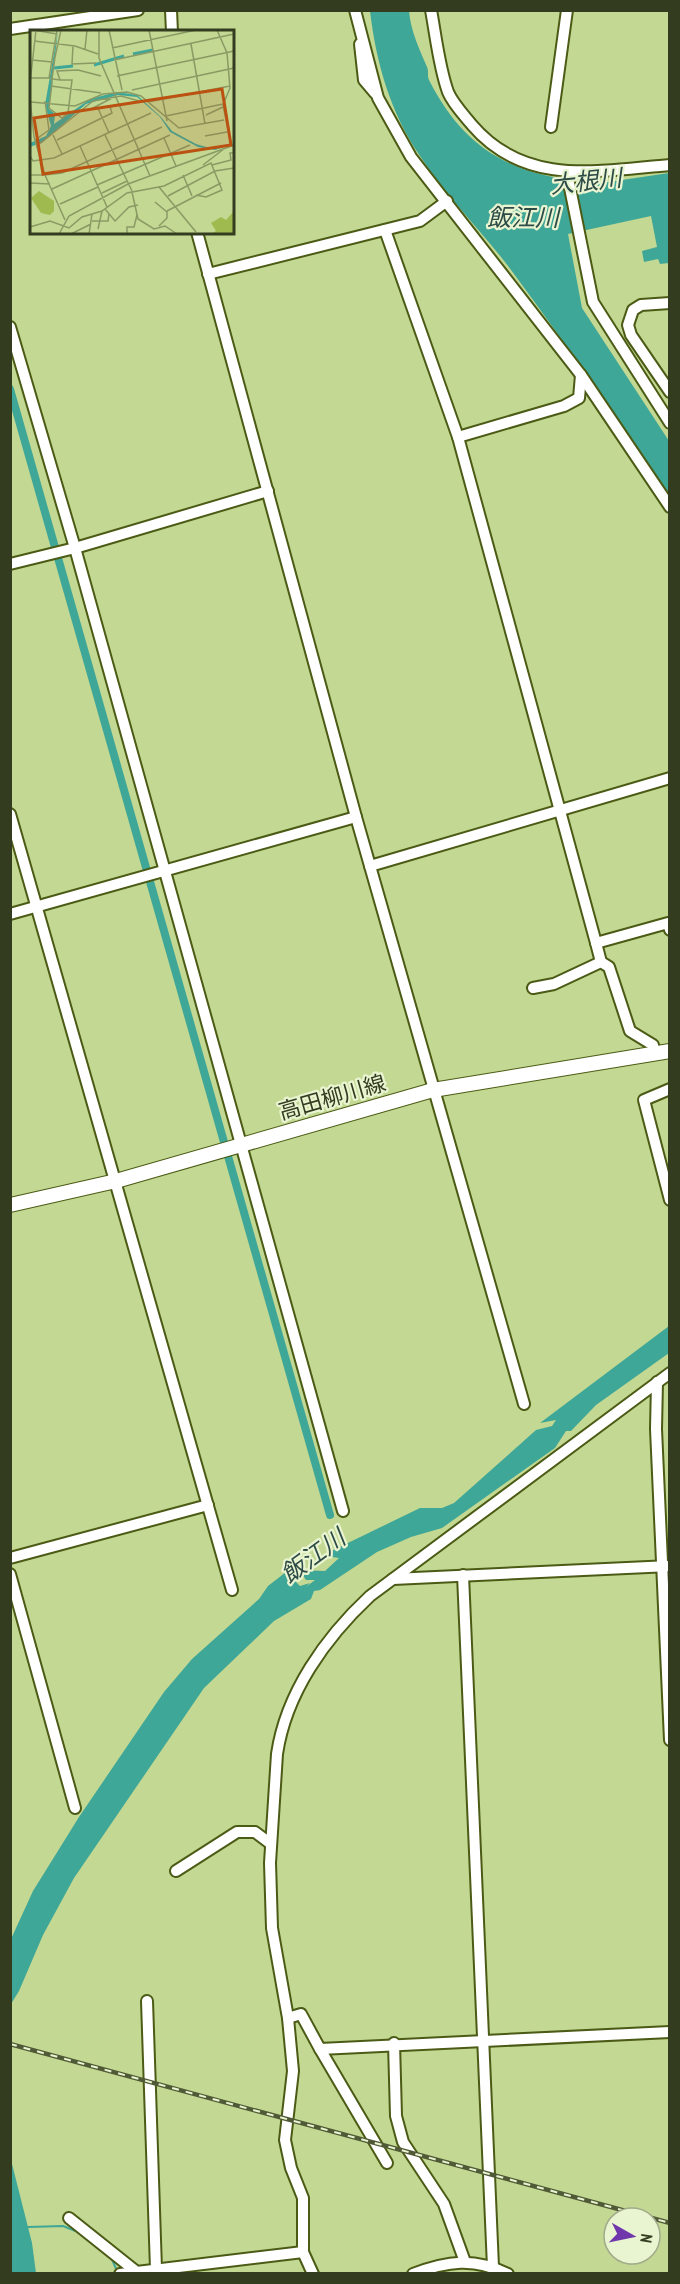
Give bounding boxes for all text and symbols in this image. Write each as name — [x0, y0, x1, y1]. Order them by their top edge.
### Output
inset map — [30, 30, 234, 234]
water label: 大根川 — [549, 162, 626, 200]
water label: 飯江川 — [487, 202, 562, 233]
street label: 高田柳川線 — [275, 1068, 389, 1126]
water label: 飯江川 — [275, 1521, 354, 1590]
north arrow — [602, 2206, 662, 2266]
text: N — [636, 2233, 657, 2244]

